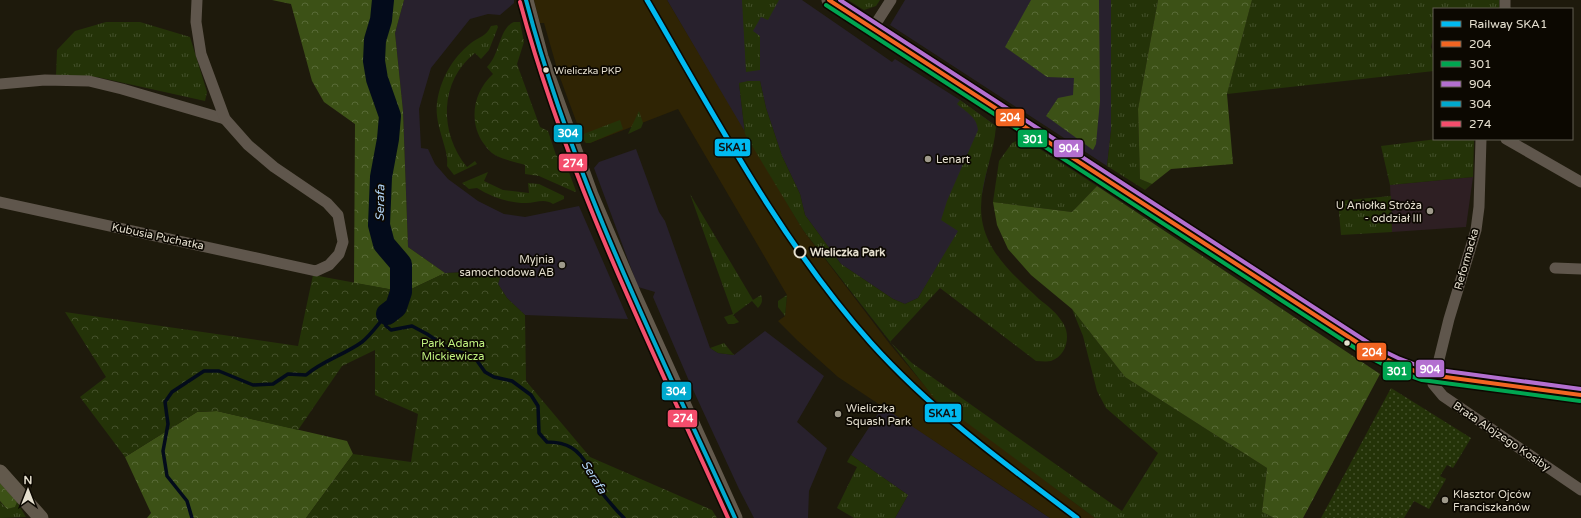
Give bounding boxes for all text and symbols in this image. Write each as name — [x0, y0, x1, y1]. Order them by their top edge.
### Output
legend — [1433, 8, 1573, 140]
text: Railway SKA1 — [1469, 17, 1548, 31]
text: 204 — [1469, 37, 1492, 51]
text: 301 — [1469, 57, 1492, 71]
marker: Wieliczka PKP — [541, 65, 551, 75]
place label: Wieliczka PKP — [554, 65, 621, 77]
text: 904 — [1469, 77, 1492, 91]
text: 304 — [1469, 97, 1492, 111]
line badge: 204 — [995, 108, 1025, 127]
text: 204 — [1000, 111, 1020, 124]
text: 274 — [1469, 117, 1492, 131]
line badge: 304 — [553, 124, 583, 143]
text: 304 — [558, 127, 578, 140]
line badge: 301 — [1017, 129, 1048, 148]
text: 301 — [1023, 133, 1043, 146]
line badge: SKA1 — [714, 138, 751, 157]
line badge: 904 — [1053, 139, 1084, 158]
text: SKA1 — [718, 141, 748, 154]
text: 904 — [1059, 142, 1079, 155]
line badge: 274 — [558, 153, 588, 172]
place label: Lenart — [936, 153, 970, 166]
marker: Lenart — [923, 154, 933, 164]
text: 274 — [563, 157, 583, 170]
water label: Serafa — [373, 184, 387, 221]
place label: U Aniołka Stróża - oddział III — [1336, 199, 1422, 225]
marker: U Aniołka Stróża - oddział III — [1425, 206, 1435, 216]
street label: Kubusia Puchatka — [111, 220, 205, 253]
street label: Reformacka — [1452, 227, 1481, 291]
marker: Wieliczka Park — [793, 245, 807, 259]
place label: Wieliczka Park — [810, 246, 885, 259]
place label: Myjnia samochodowa AB — [459, 253, 554, 279]
marker: Myjnia samochodowa AB — [557, 260, 567, 270]
park label: Park Adama Mickiewicza — [421, 337, 485, 363]
unlabelled marker — [1342, 338, 1352, 348]
line badge: 204 — [1356, 342, 1387, 361]
text: 204 — [1362, 346, 1382, 359]
line badge: 904 — [1415, 359, 1445, 378]
line badge: 301 — [1382, 361, 1412, 381]
text: 904 — [1420, 363, 1440, 376]
text: 301 — [1387, 365, 1407, 378]
line badge: 304 — [661, 381, 692, 401]
text: 304 — [666, 385, 686, 398]
street label: Brata Alojzego Kosiby — [1451, 399, 1553, 474]
place label: Wieliczka Squash Park — [846, 402, 911, 428]
line badge: SKA1 — [924, 403, 962, 423]
text: SKA1 — [928, 407, 958, 420]
line badge: 274 — [667, 409, 698, 428]
marker: Wieliczka Squash Park — [833, 409, 843, 419]
text: 274 — [673, 412, 693, 425]
water label: Serafa — [578, 458, 610, 496]
north arrow — [8, 470, 48, 510]
text: N — [24, 474, 32, 487]
place label: Klasztor Ojców Franciszkanów — [1453, 488, 1531, 514]
marker: Klasztor Ojców Franciszkanów — [1440, 495, 1450, 505]

